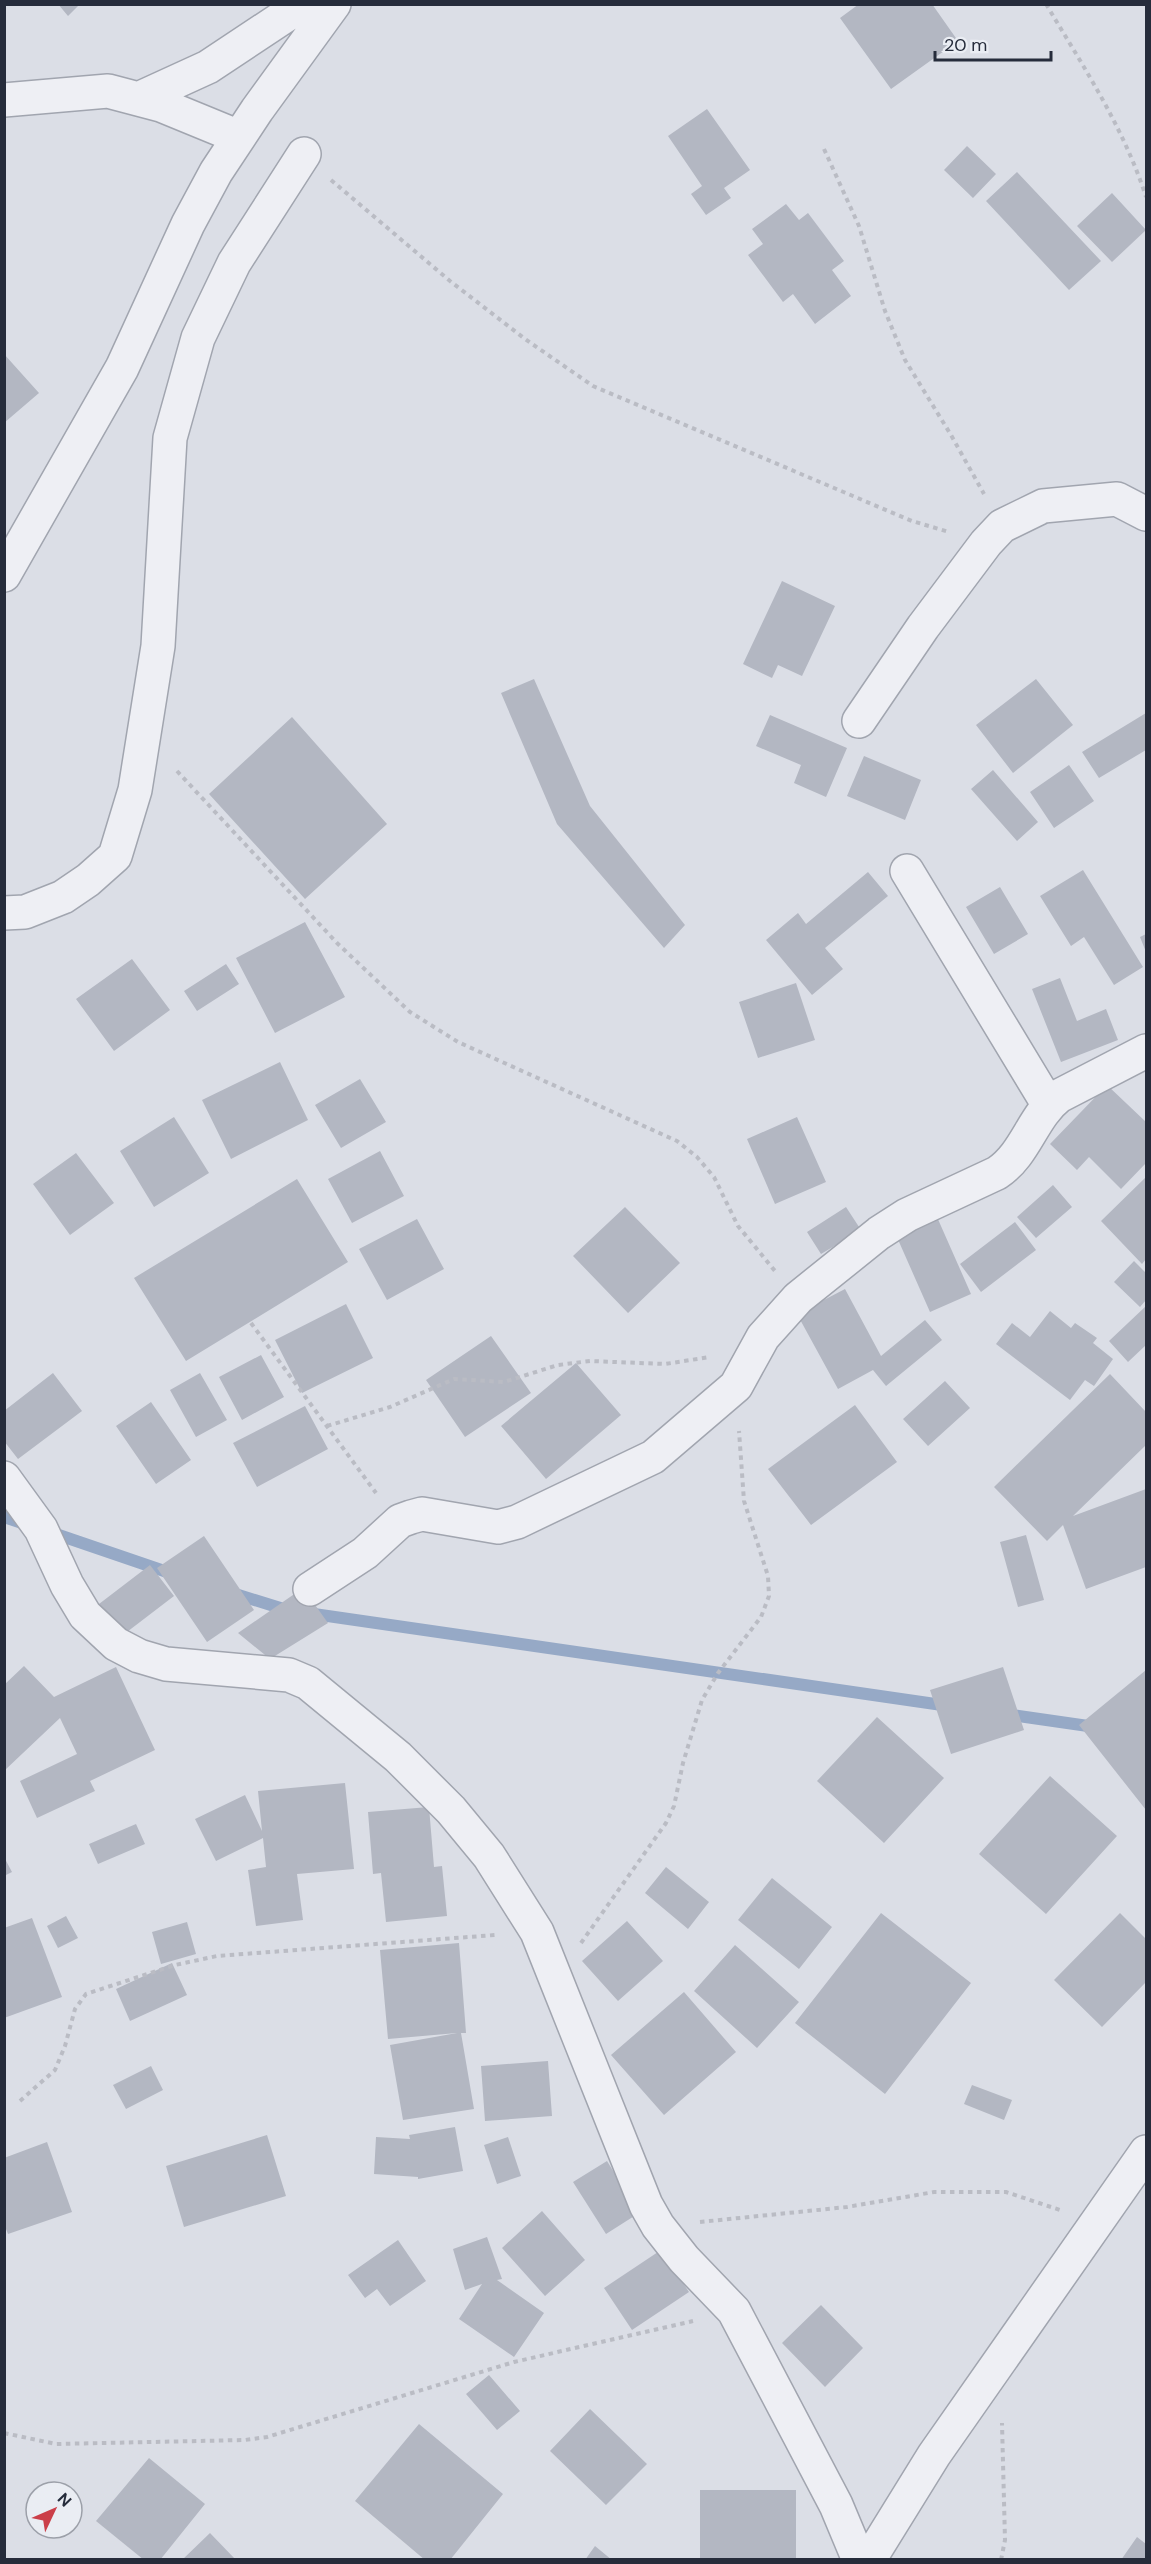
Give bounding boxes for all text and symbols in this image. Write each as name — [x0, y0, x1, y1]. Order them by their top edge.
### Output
scale bar — [935, 24, 1050, 62]
text: 20 m — [944, 33, 987, 57]
north arrow — [24, 2480, 84, 2540]
text: N — [53, 2488, 76, 2511]

